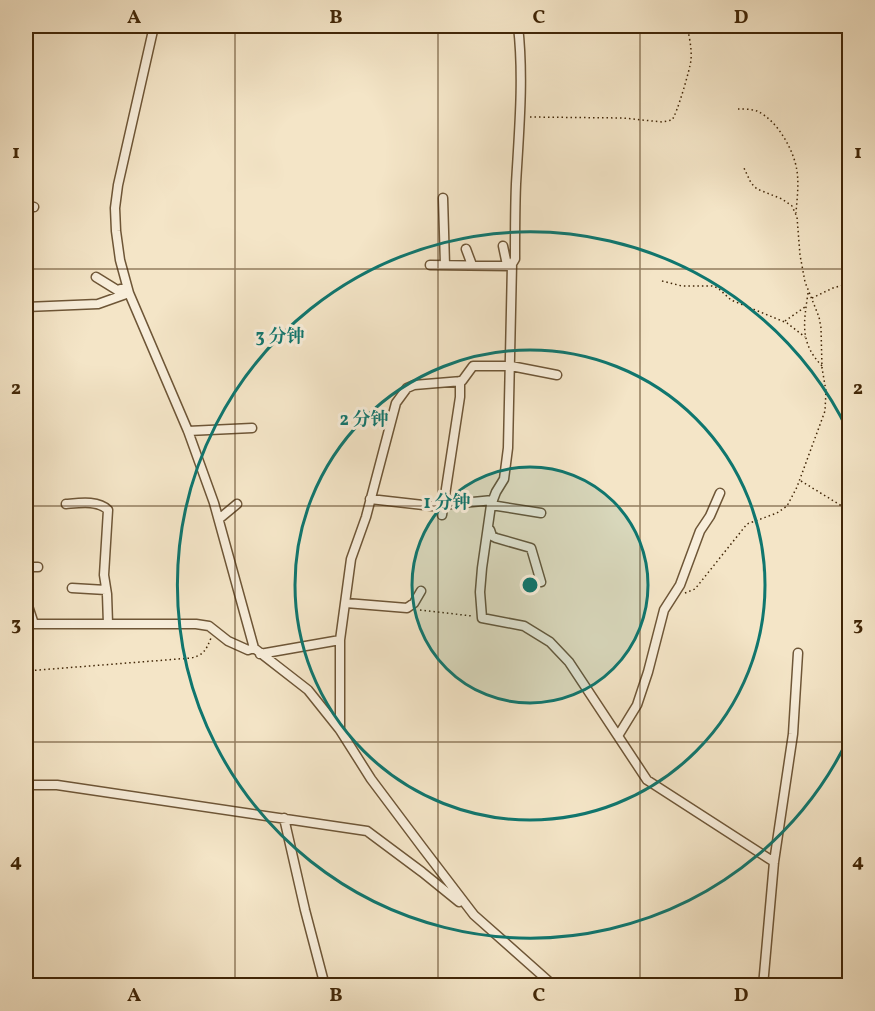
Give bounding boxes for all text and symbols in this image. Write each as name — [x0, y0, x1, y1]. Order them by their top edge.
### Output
text: A — [127, 4, 141, 32]
text: B — [329, 4, 343, 32]
text: C — [533, 4, 546, 32]
text: D — [734, 4, 748, 32]
text: 1 — [12, 139, 20, 167]
text: 1 — [854, 139, 862, 167]
text: 3 分钟 — [256, 325, 304, 350]
text: 2 — [11, 375, 21, 403]
text: 2 — [853, 375, 863, 403]
text: 2 分钟 — [340, 408, 388, 433]
text: 1 分钟 — [424, 491, 470, 516]
centre of rings — [520, 575, 540, 595]
text: 3 — [11, 611, 21, 639]
text: 3 — [853, 611, 863, 639]
text: 4 — [10, 848, 22, 876]
text: 4 — [852, 848, 864, 876]
text: A — [127, 982, 141, 1010]
text: B — [329, 982, 343, 1010]
text: C — [533, 982, 546, 1010]
text: D — [734, 982, 748, 1010]

